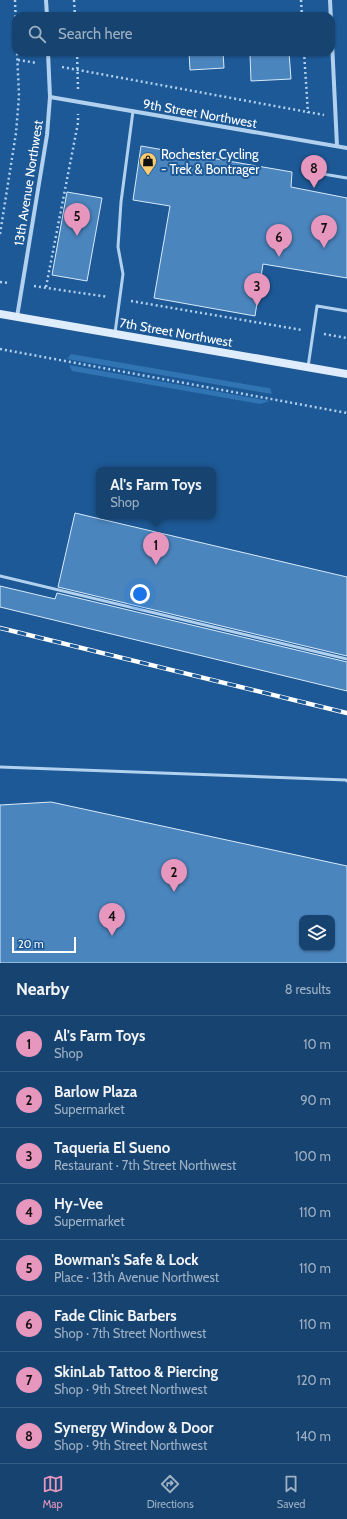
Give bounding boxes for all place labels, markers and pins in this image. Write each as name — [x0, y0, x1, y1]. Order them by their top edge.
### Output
place label: Rochester Cycling - Trek & Bontrager — [161, 146, 260, 177]
shop icon: Rochester Cycling - Trek & Bontrager — [138, 151, 158, 176]
pin: 8 — [301, 155, 327, 188]
pin: 5 — [64, 203, 90, 236]
pin: 7 — [311, 215, 337, 248]
pin: 6 — [266, 224, 292, 257]
pin: 3 — [244, 273, 270, 306]
pin: 1 — [143, 532, 169, 565]
pin: 2 — [161, 859, 187, 892]
pin: 4 — [99, 903, 125, 936]

